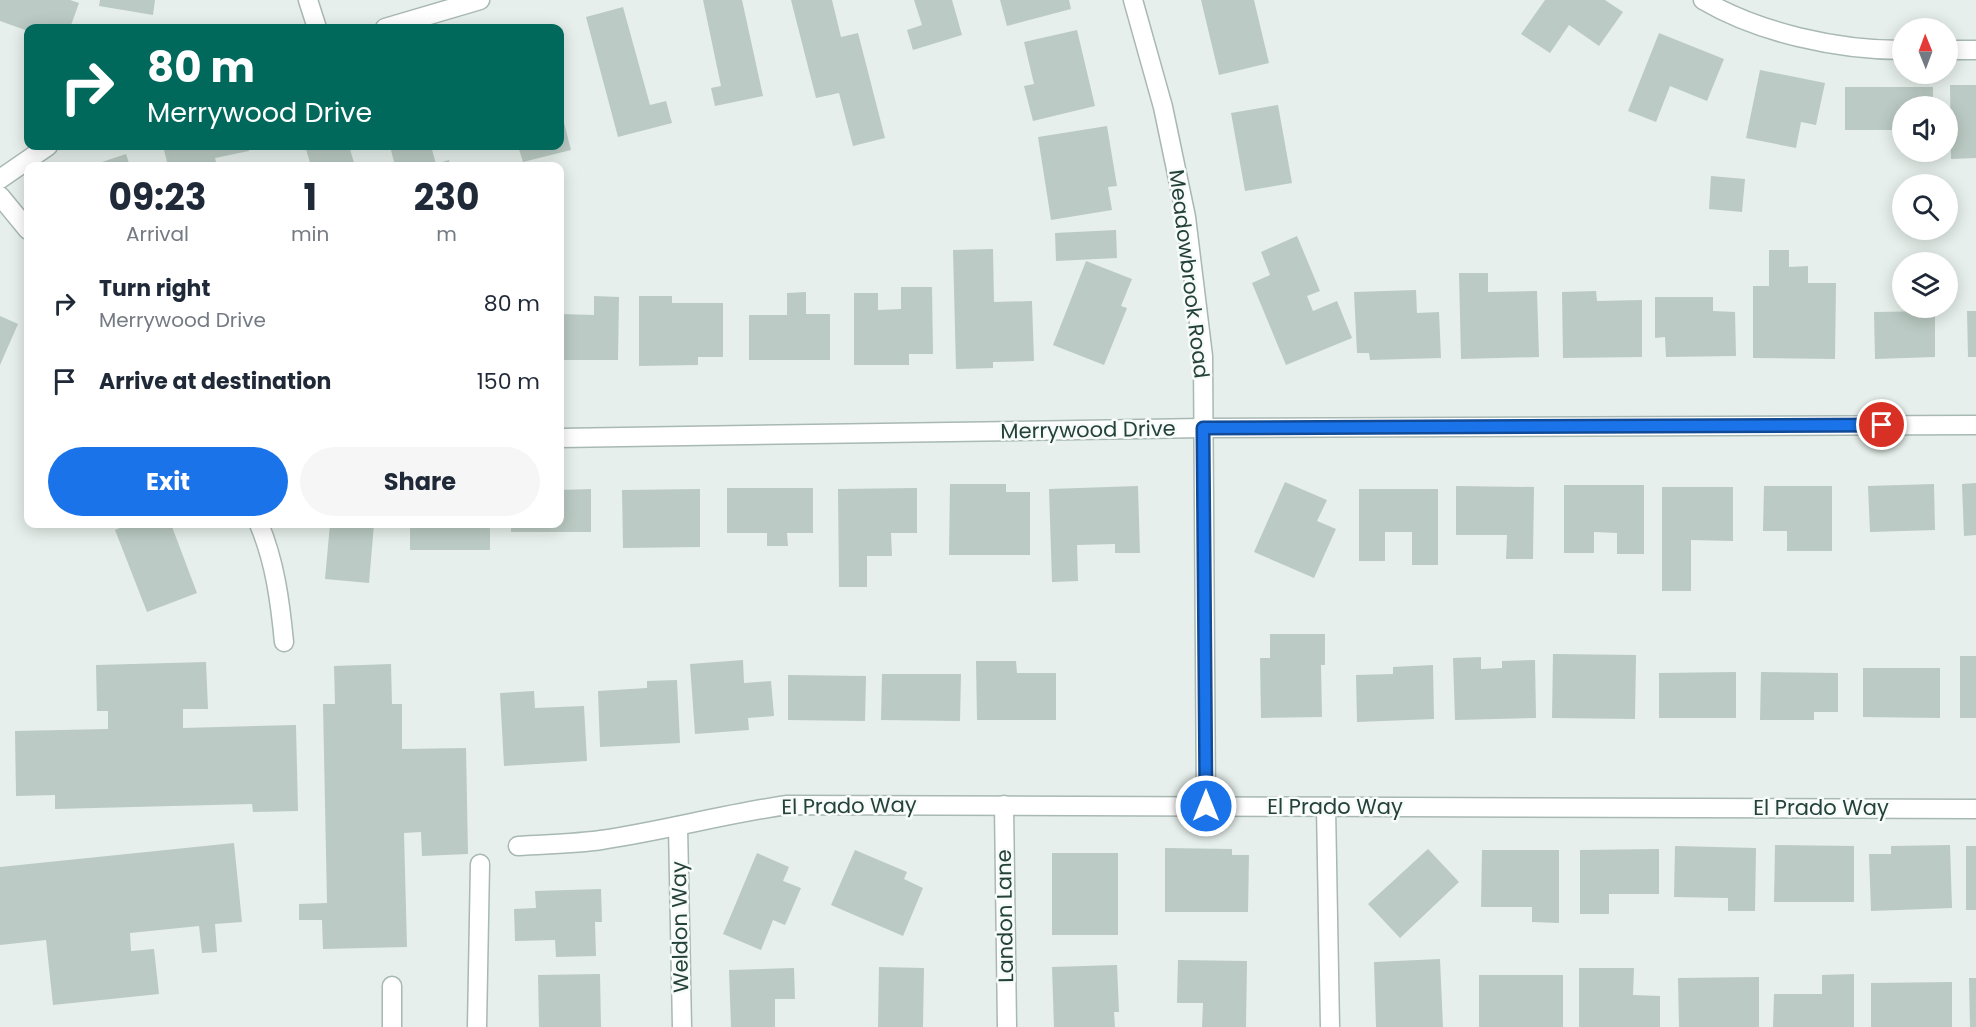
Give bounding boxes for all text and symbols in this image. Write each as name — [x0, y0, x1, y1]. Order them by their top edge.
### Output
north arrow — [1892, 18, 1958, 84]
map controls — [1892, 18, 1958, 318]
text: 80 m — [147, 38, 255, 97]
icon: right — [48, 48, 126, 126]
text: Merrywood Drive — [147, 94, 372, 131]
button: sound — [1892, 96, 1958, 162]
street label: Meadowbrook Road — [1162, 168, 1217, 380]
text: 09:23 — [108, 172, 207, 223]
text: 1 — [303, 172, 317, 223]
text: 230 — [414, 172, 480, 223]
button: search — [1892, 174, 1958, 240]
text: Arrival — [126, 220, 189, 248]
text: min — [291, 220, 329, 248]
text: m — [436, 220, 457, 248]
button: layers — [1892, 252, 1958, 318]
text: Turn right — [99, 273, 210, 304]
icon: right — [48, 287, 81, 320]
text: 80 m — [484, 288, 540, 319]
text: Merrywood Drive — [99, 306, 266, 334]
icon: arrive — [48, 365, 81, 398]
text: Arrive at destination — [99, 366, 331, 397]
text: 150 m — [477, 366, 540, 397]
pin — [1856, 399, 1907, 450]
icon: arrive — [1865, 408, 1898, 441]
street label: Merrywood Drive — [1000, 413, 1176, 446]
button: Exit — [48, 447, 288, 516]
button: Share — [300, 447, 540, 516]
position arrow — [1174, 774, 1238, 838]
street label: El Prado Way — [781, 790, 917, 821]
street label: El Prado Way — [1267, 792, 1403, 821]
street label: El Prado Way — [1753, 793, 1889, 822]
street label: Landon Lane — [989, 849, 1020, 983]
street label: Weldon Way — [664, 861, 695, 993]

